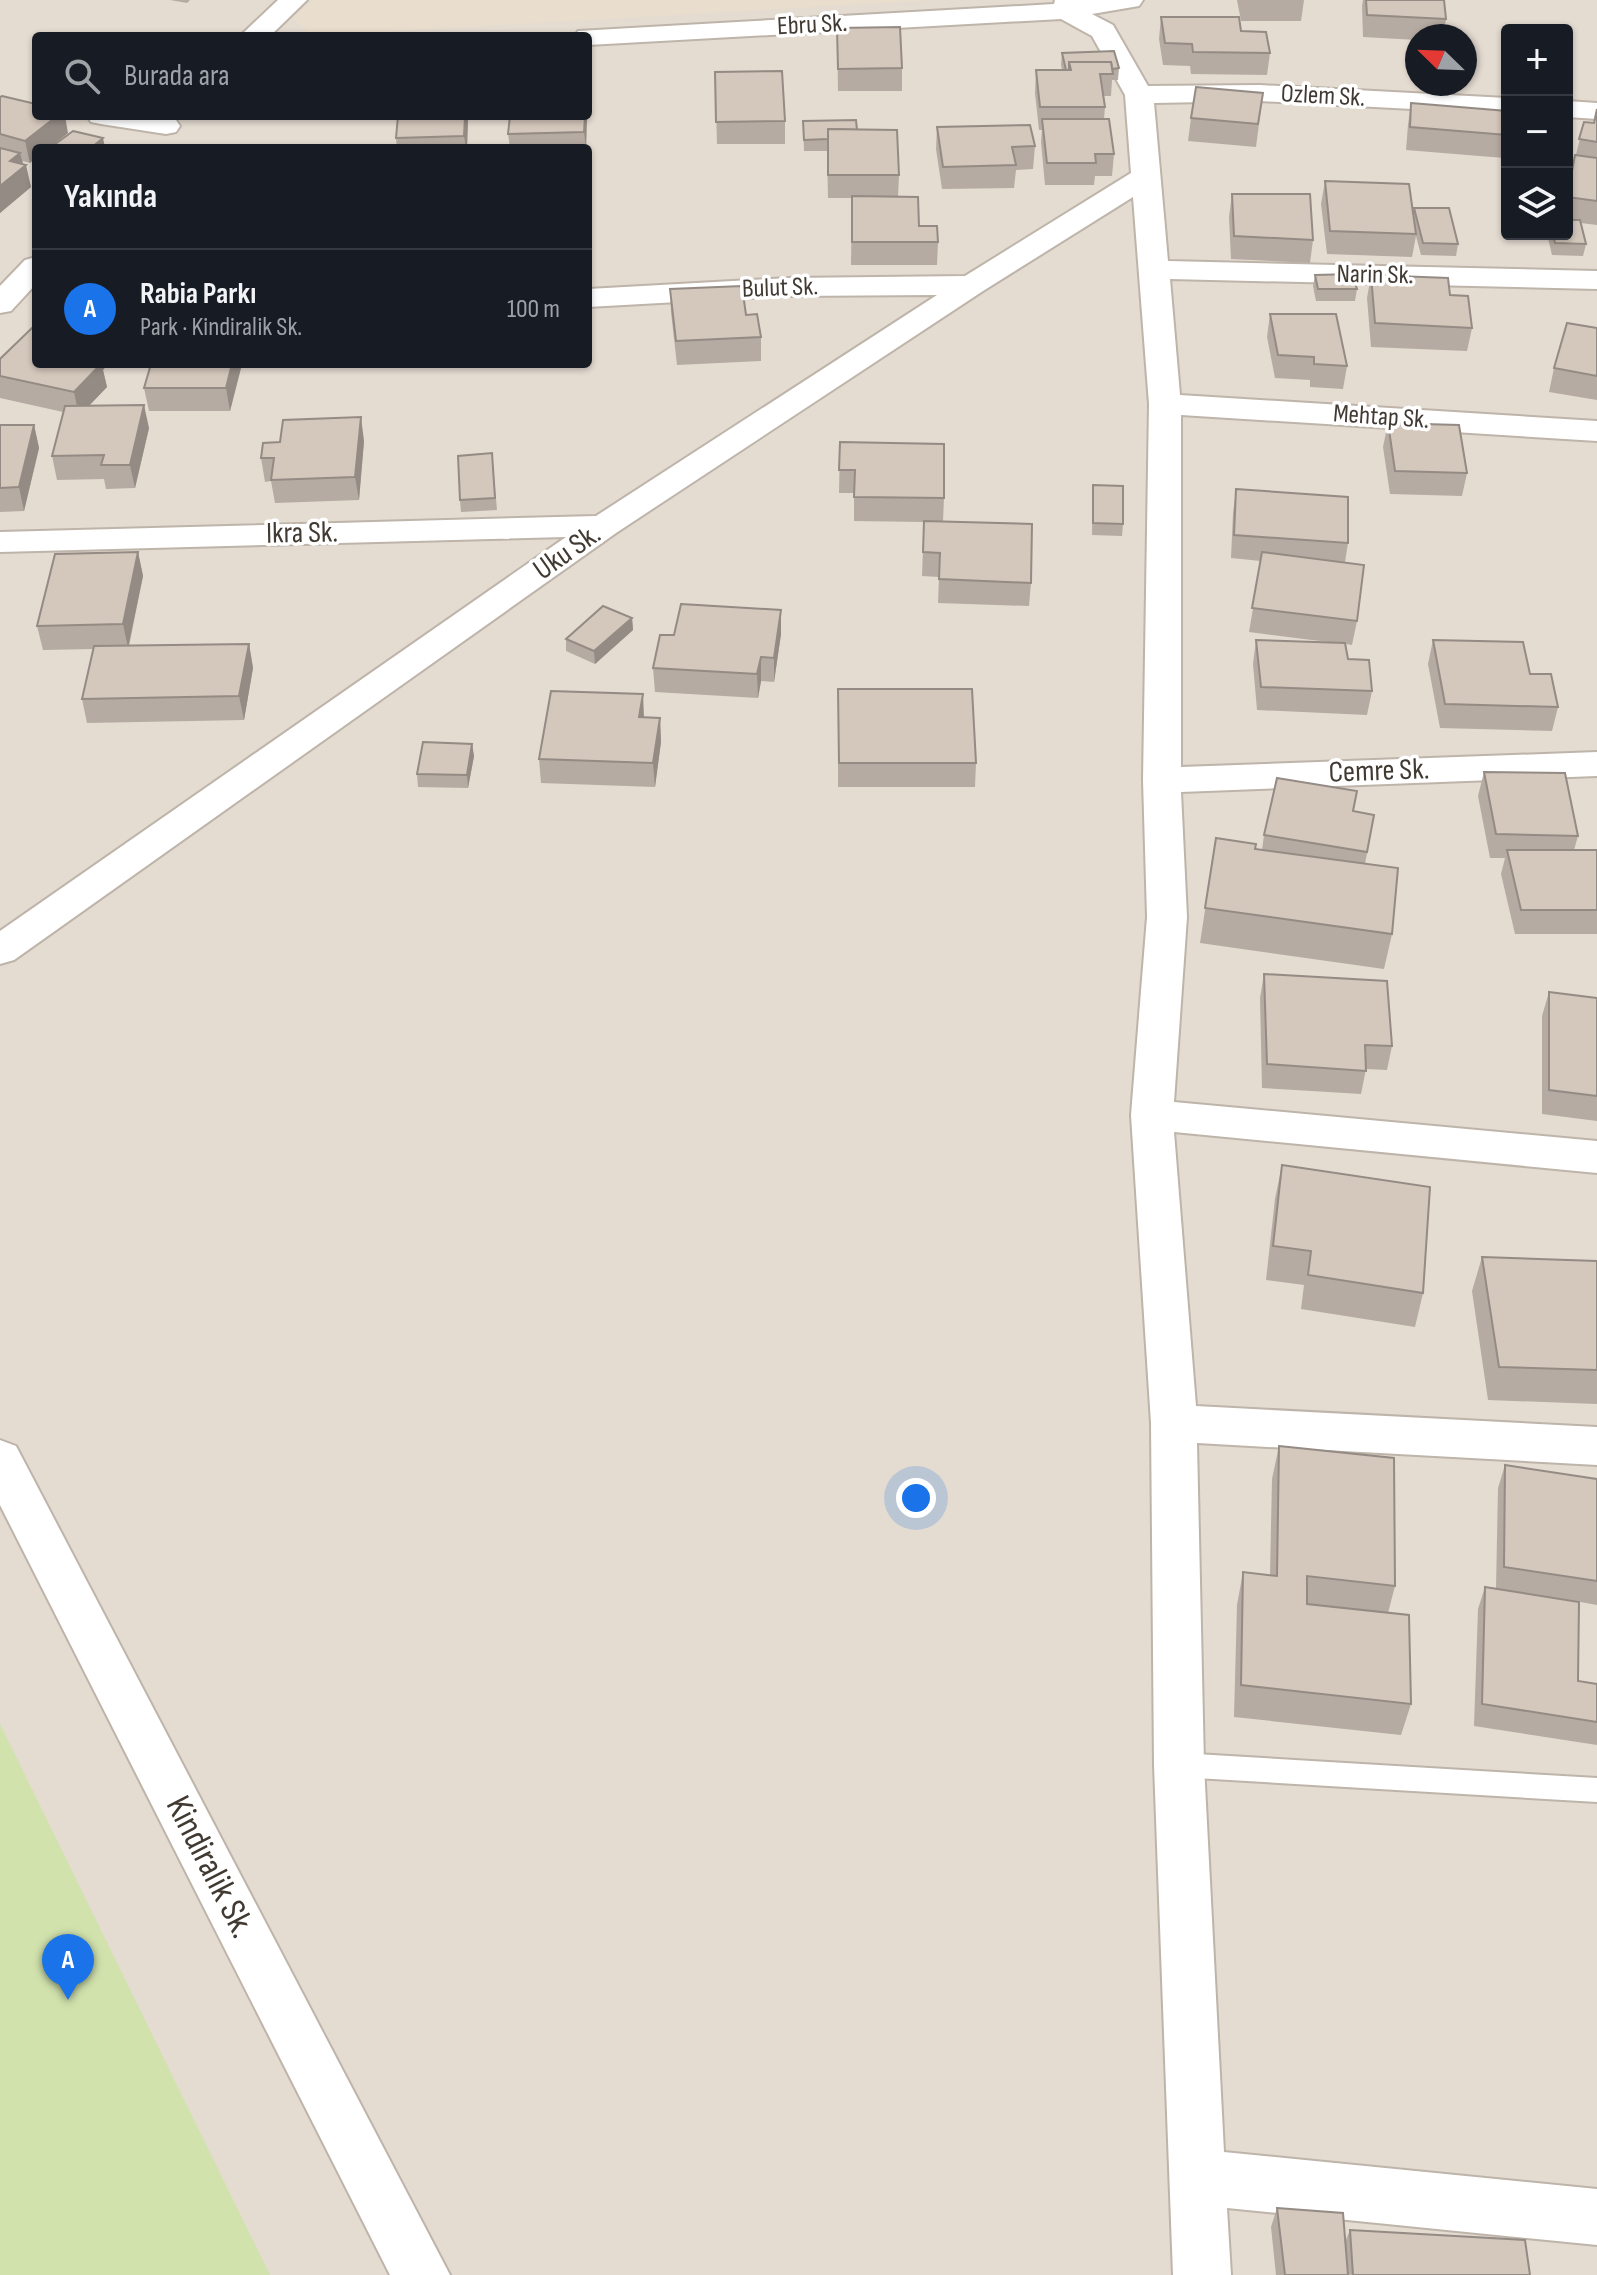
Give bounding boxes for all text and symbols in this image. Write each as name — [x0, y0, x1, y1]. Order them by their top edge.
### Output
street label: Ebru Sk. — [776, 8, 848, 42]
north arrow — [1405, 24, 1477, 96]
map controls — [1501, 24, 1573, 240]
button: + — [1501, 24, 1573, 96]
search box — [32, 32, 592, 120]
icon: search — [60, 54, 104, 98]
text: Burada ara — [124, 58, 230, 94]
street label: Ozlem Sk. — [1280, 78, 1366, 114]
button: − — [1501, 96, 1573, 168]
button: layers — [1501, 168, 1573, 240]
text: Yakında — [64, 176, 157, 217]
street label: Narin Sk. — [1336, 259, 1414, 291]
street label: Bulut Sk. — [741, 271, 819, 305]
text: Rabia Parkı — [140, 276, 256, 312]
text: A — [84, 294, 96, 325]
text: 100 m — [507, 294, 560, 325]
text: Park · Kindiralik Sk. — [140, 312, 302, 343]
street label: Mehtap Sk. — [1332, 398, 1430, 436]
street label: Ikra Sk. — [266, 514, 338, 552]
street label: Uku Sk. — [527, 516, 607, 588]
street label: Cemre Sk. — [1328, 751, 1430, 791]
your location — [896, 1478, 936, 1518]
street label: Kindiralik Sk. — [156, 1789, 264, 1945]
pin: A — [42, 1934, 94, 2000]

